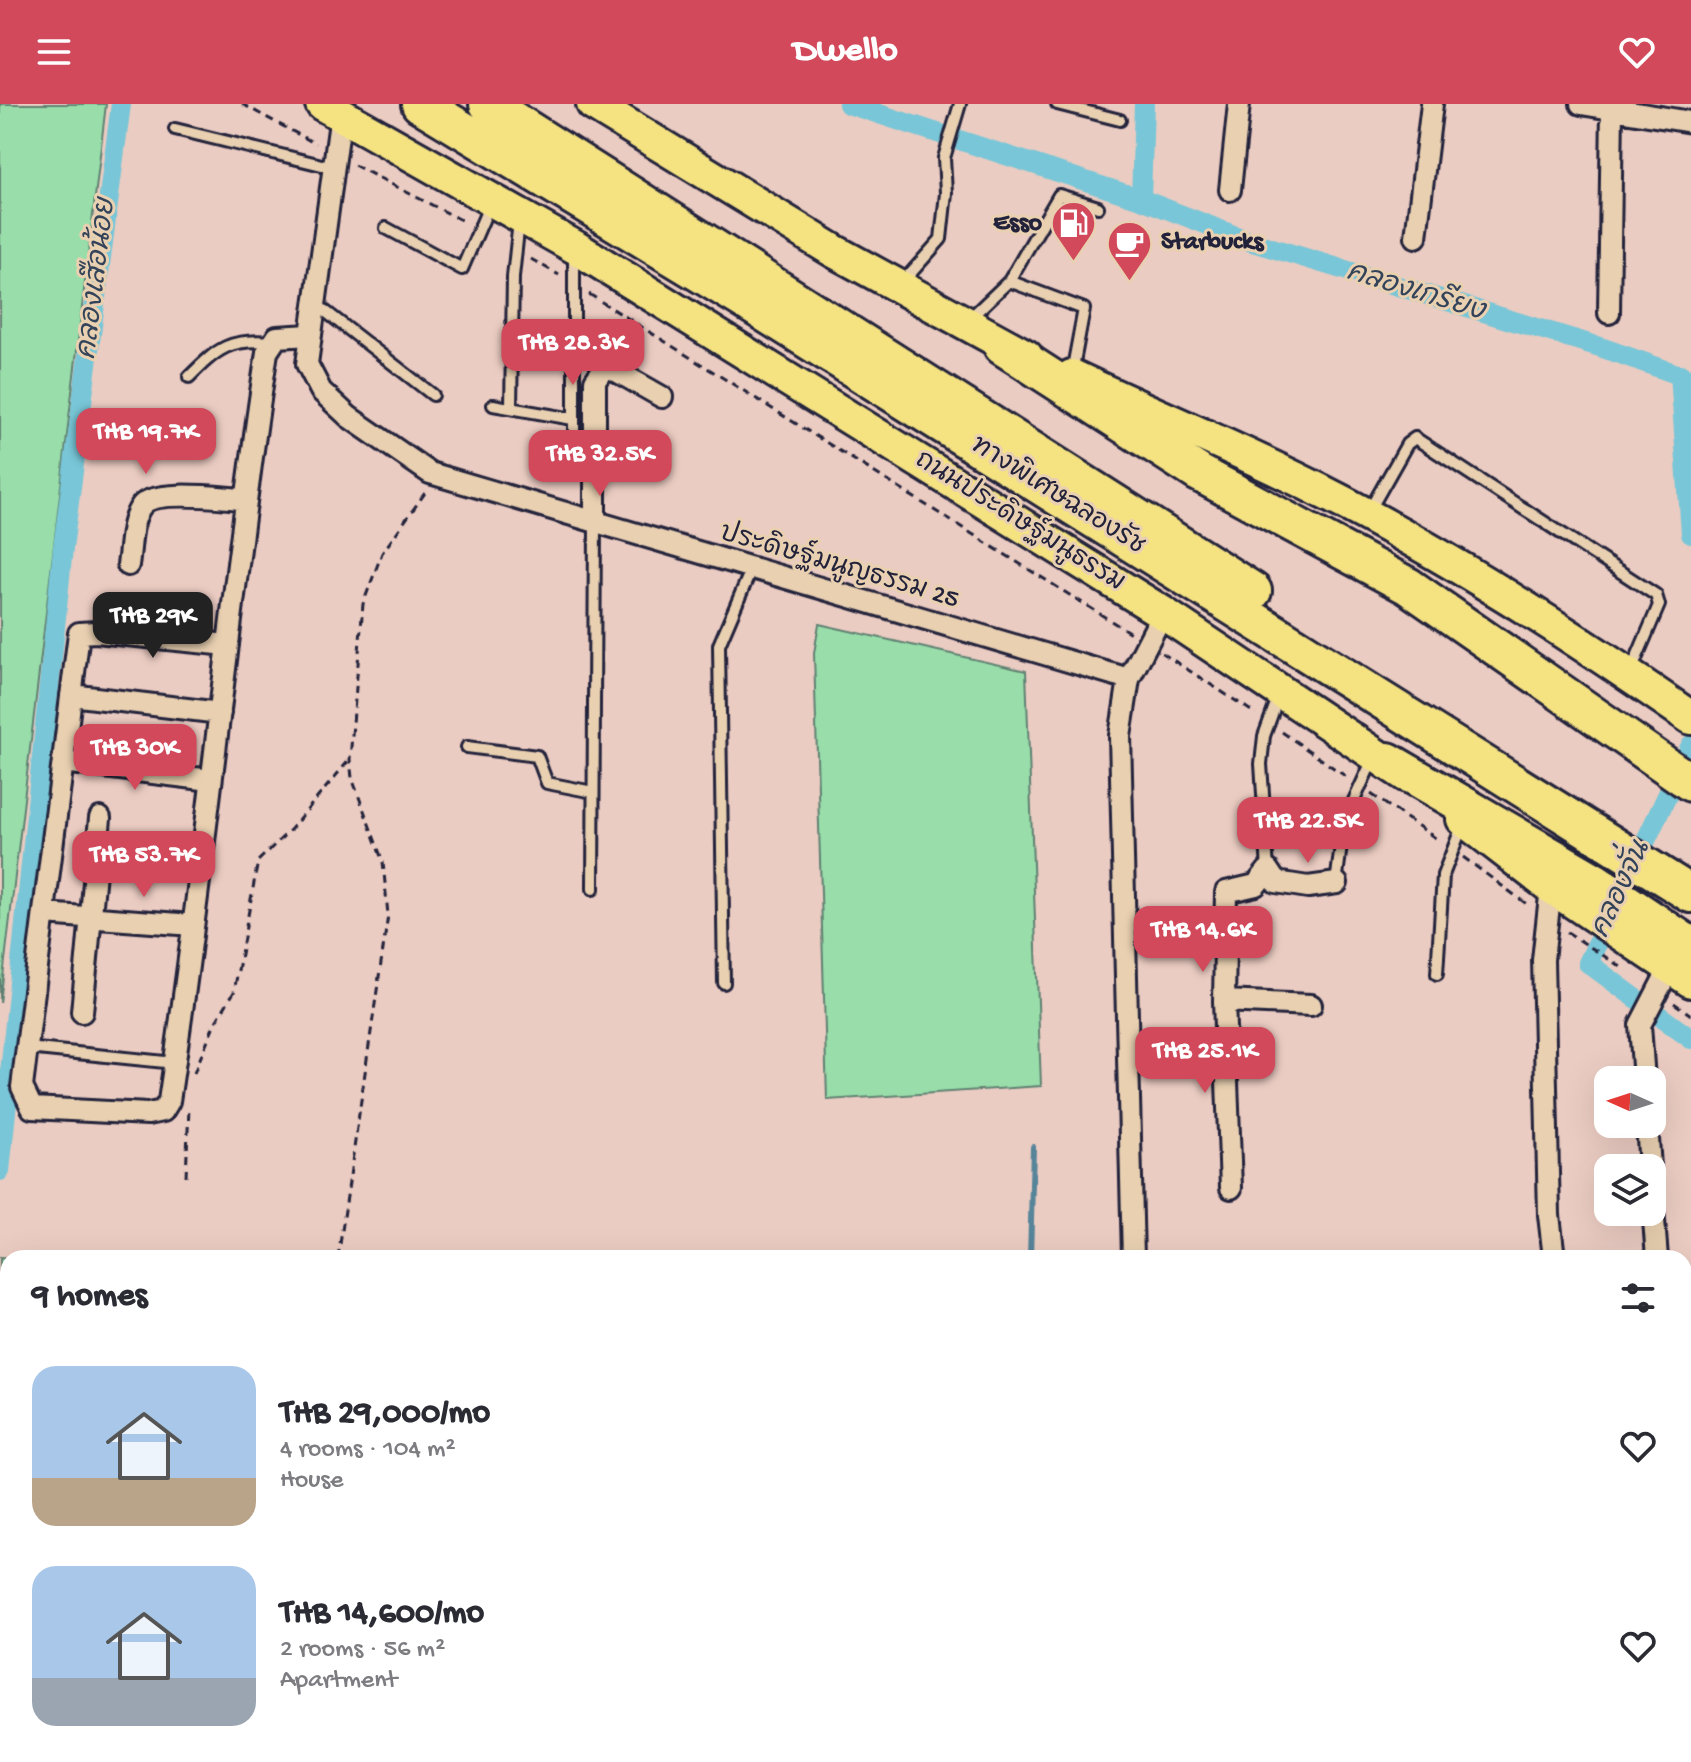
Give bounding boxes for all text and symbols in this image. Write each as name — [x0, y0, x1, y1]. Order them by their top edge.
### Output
icon: menu — [32, 30, 76, 74]
icon: heart — [1615, 30, 1659, 74]
text: Dwello — [793, 31, 898, 74]
water label: คลองเสือน้อย — [67, 193, 125, 361]
fuel station icon: Esso — [1049, 200, 1097, 263]
place label: Esso — [993, 209, 1043, 240]
cafe icon: Starbucks — [1106, 219, 1154, 282]
place label: Starbucks — [1161, 228, 1265, 259]
water label: คลองเกรียง — [1342, 252, 1492, 330]
pin: THB 28.3K — [481, 319, 665, 387]
text: THB 28.3K — [519, 329, 627, 360]
pin: THB 19.7K — [54, 408, 238, 476]
text: THB 19.7K — [94, 418, 198, 449]
street label: ทางพิเศษฉลองรัช — [964, 428, 1152, 563]
pin: THB 32.5K — [508, 430, 692, 498]
text: THB 32.5K — [547, 440, 653, 471]
street label: ถนนประดิษฐ์มนูธรรม — [908, 442, 1132, 600]
street label: ประดิษฐ์มนูญธรรม 25 — [716, 514, 963, 617]
pin: THB 29K — [79, 592, 227, 660]
text: THB 29K — [111, 602, 195, 633]
pin: THB 30K — [61, 724, 209, 792]
text: THB 30K — [92, 734, 178, 765]
pin: THB 22.5K — [1216, 797, 1400, 865]
text: THB 22.5K — [1255, 807, 1361, 838]
water label: คลองจั่น — [1575, 830, 1659, 944]
pin: THB 53.7K — [52, 831, 236, 899]
text: THB 53.7K — [90, 841, 198, 872]
pin: THB 14.6K — [1111, 906, 1295, 974]
text: THB 14.6K — [1152, 916, 1254, 947]
pin: THB 25.1K — [1113, 1027, 1297, 1095]
text: THB 25.1K — [1153, 1037, 1257, 1068]
north arrow — [1594, 1066, 1666, 1138]
map controls — [1594, 1066, 1666, 1226]
button: layers — [1594, 1154, 1666, 1226]
icon: filters — [1616, 1276, 1660, 1320]
text: 9 homes — [32, 1278, 147, 1318]
text: THB 29,000/mo — [280, 1395, 490, 1435]
icon: home — [96, 1398, 192, 1494]
icon: heart — [1616, 1424, 1660, 1468]
text: 4 rooms · 104 m² — [280, 1435, 456, 1466]
text: House — [280, 1466, 344, 1497]
text: THB 14,600/mo — [280, 1595, 484, 1635]
icon: home — [96, 1598, 192, 1694]
icon: heart — [1616, 1624, 1660, 1668]
text: 2 rooms · 56 m² — [280, 1635, 445, 1666]
text: Apartment — [280, 1666, 397, 1697]

